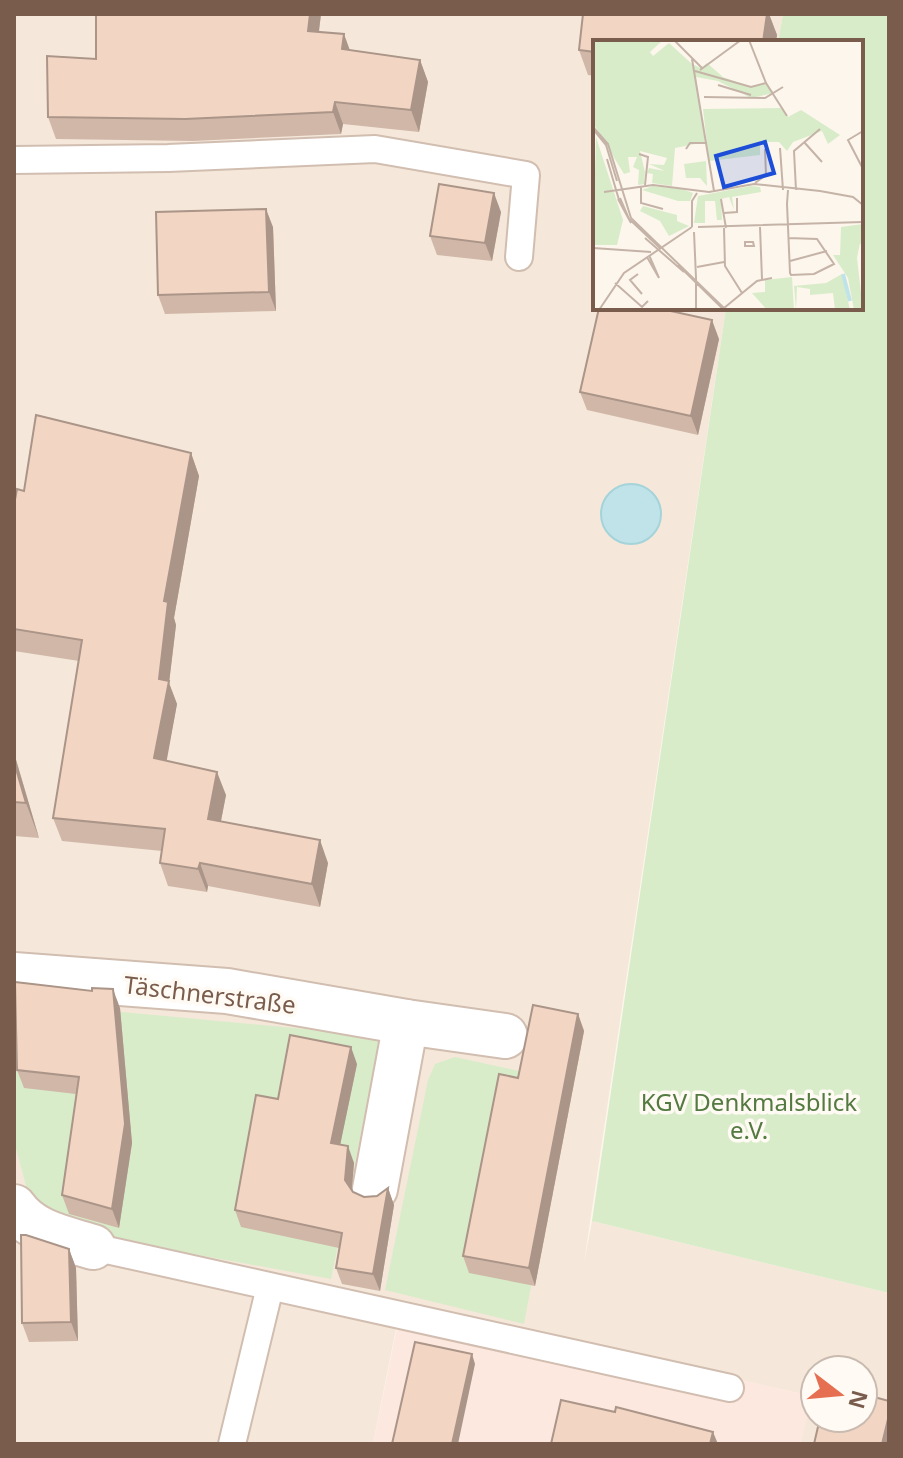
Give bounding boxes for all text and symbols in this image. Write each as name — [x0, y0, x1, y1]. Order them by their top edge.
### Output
inset map — [593, 40, 863, 310]
street label: Täschnerstraße — [122, 967, 298, 1021]
park label: KGV Denkmalsblick e.V. — [641, 1085, 857, 1146]
north arrow — [799, 1354, 879, 1434]
text: N — [842, 1387, 876, 1413]

